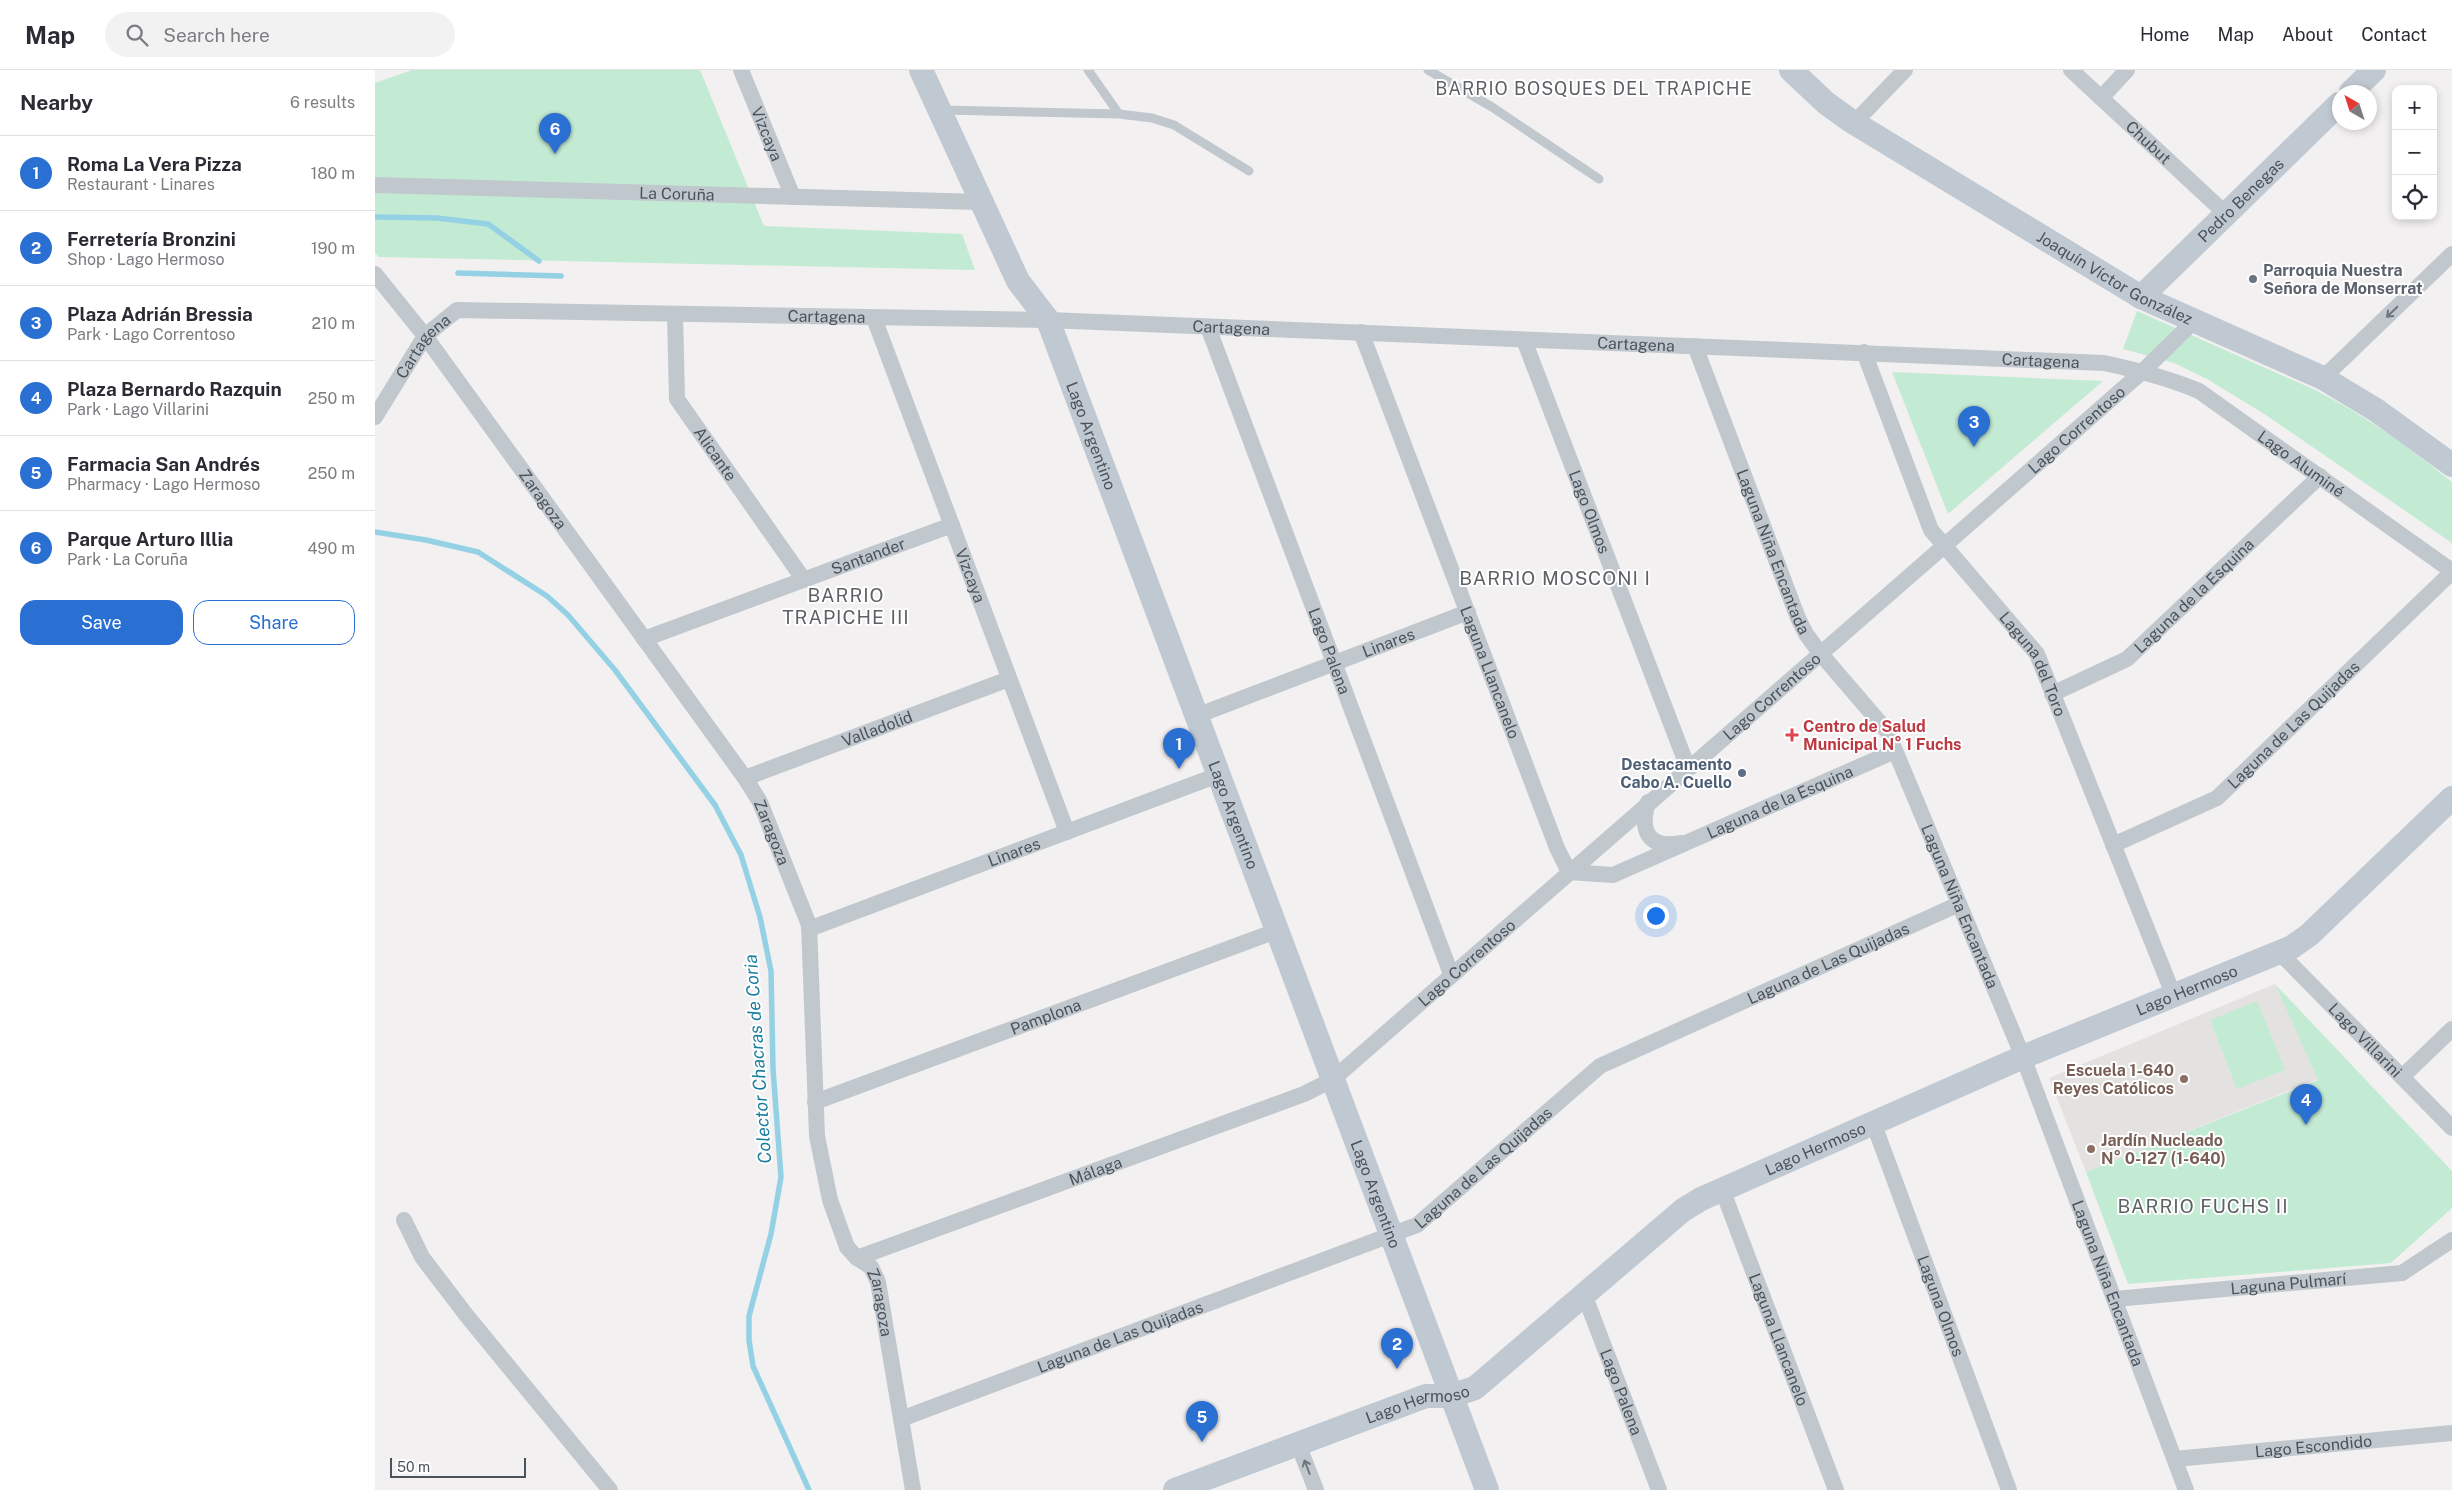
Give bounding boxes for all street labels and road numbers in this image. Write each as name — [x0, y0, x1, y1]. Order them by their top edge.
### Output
street label: Vizcaya — [747, 104, 786, 164]
street label: Chubut — [2122, 117, 2175, 168]
street label: Pedro Benegas — [2194, 154, 2288, 246]
street label: La Coruña — [639, 183, 715, 205]
street label: Joaquín Víctor González — [2033, 227, 2196, 329]
street label: Cartagena — [788, 307, 866, 327]
street label: Cartagena — [392, 310, 454, 382]
street label: Cartagena — [1192, 317, 1271, 339]
street label: Cartagena — [1597, 333, 1675, 356]
street label: Cartagena — [2001, 350, 2080, 372]
street label: Lago Argentino — [1062, 379, 1120, 493]
street label: Lago Correntoso — [2024, 382, 2129, 478]
street label: Alicante — [690, 423, 741, 485]
street label: Lago Aluminé — [2254, 427, 2348, 501]
street label: Zaragoza — [515, 466, 571, 533]
street label: Laguna Niña Encantada — [1732, 466, 1814, 638]
street label: Lago Olmos — [1565, 468, 1614, 556]
street label: Santander — [829, 534, 908, 579]
street label: Laguna de la Esquina — [2131, 535, 2258, 657]
street label: Vizcaya — [951, 546, 989, 606]
street label: Laguna Llancanelo — [1456, 603, 1524, 741]
street label: Lago Palena — [1304, 605, 1354, 697]
street label: Laguna del Toro — [1995, 608, 2070, 719]
street label: Linares — [1360, 624, 1418, 662]
street label: Lago Correntoso — [1719, 649, 1825, 744]
street label: Laguna de Las Quijadas — [2224, 657, 2364, 793]
street label: Valladolid — [839, 707, 915, 751]
street label: Lago Argentino — [1204, 758, 1262, 872]
street label: Laguna de la Esquina — [1704, 762, 1856, 843]
street label: Zaragoza — [750, 797, 793, 868]
street label: Laguna Niña Encantada — [1917, 822, 2002, 991]
street label: Linares — [985, 834, 1043, 871]
street label: Lago Correntoso — [1414, 915, 1519, 1011]
street label: Laguna de Las Quijadas — [1744, 919, 1912, 1008]
street label: Lago Hermoso — [2133, 961, 2240, 1020]
street label: Pamplona — [1008, 995, 1084, 1039]
street label: Lago Villarini — [2325, 999, 2406, 1081]
street label: Laguna de Las Quijadas — [1411, 1103, 1556, 1233]
street label: Lago Hermoso — [1762, 1119, 1869, 1180]
street label: Lago Argentino — [1347, 1138, 1404, 1251]
street label: Málaga — [1066, 1153, 1125, 1189]
street label: Laguna Niña Encantada — [2068, 1198, 2148, 1369]
street label: Laguna Olmos — [1913, 1253, 1968, 1359]
street label: Zaragoza — [863, 1265, 896, 1338]
street label: Laguna Pulmarí — [2230, 1269, 2348, 1298]
street label: Laguna Llancanelo — [1745, 1271, 1812, 1409]
street label: Laguna de Las Quijadas — [1035, 1297, 1206, 1377]
street label: Lago Palena — [1596, 1346, 1646, 1438]
street label: Lago Hermoso — [1363, 1381, 1472, 1428]
street label: Lago Escondido — [2254, 1432, 2373, 1461]

